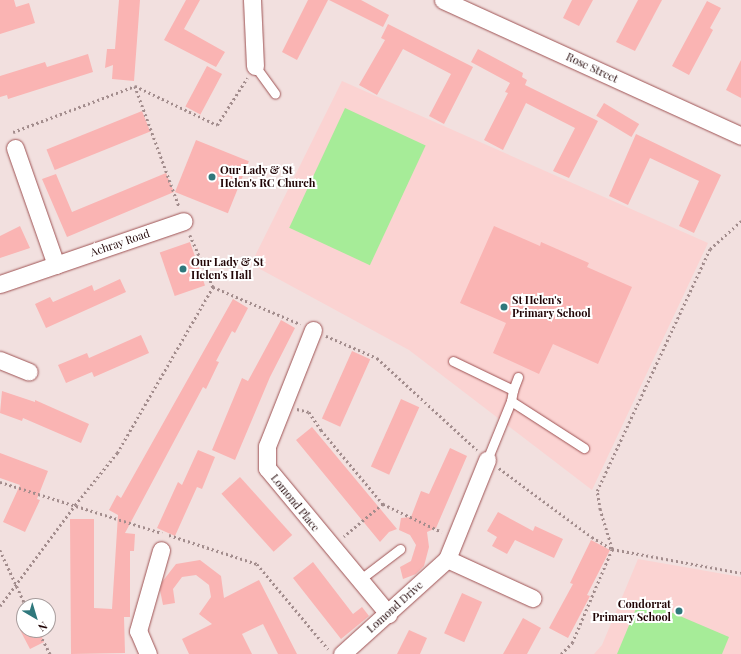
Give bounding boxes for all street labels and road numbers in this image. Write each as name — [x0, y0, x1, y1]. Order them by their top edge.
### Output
street label: Rose Street — [564, 50, 620, 86]
street label: Achray Road — [88, 227, 152, 259]
street label: Lomond Place — [268, 472, 322, 534]
street label: Lomond Drive — [364, 578, 426, 636]

